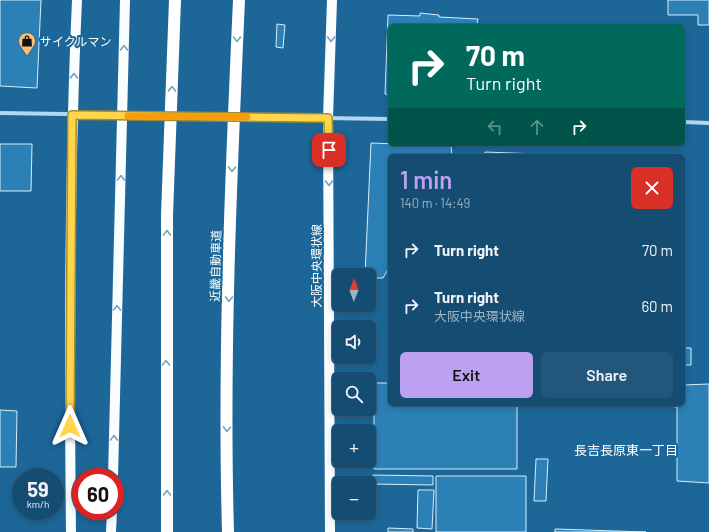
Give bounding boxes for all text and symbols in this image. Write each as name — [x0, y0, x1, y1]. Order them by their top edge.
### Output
shop icon: サイクルマン — [17, 31, 37, 56]
place label: サイクルマン — [40, 34, 111, 48]
one-way arrow — [233, 36, 241, 42]
one-way arrow — [327, 36, 335, 42]
text: 70 m — [466, 38, 525, 72]
icon: right — [400, 40, 452, 92]
one-way arrow — [120, 45, 128, 51]
text: Turn right — [466, 72, 542, 94]
one-way arrow — [69, 73, 78, 79]
one-way arrow — [167, 86, 176, 92]
icon: left — [484, 116, 506, 138]
icon: ahead — [526, 116, 548, 138]
icon: right — [568, 116, 590, 138]
pin — [312, 133, 346, 167]
icon: arrive — [318, 139, 340, 161]
text: 1 min — [400, 165, 452, 194]
one-way arrow — [227, 166, 236, 172]
button: close — [631, 167, 673, 209]
one-way arrow — [116, 175, 125, 181]
one-way arrow — [325, 180, 333, 186]
text: 140 m · 14:49 — [400, 195, 470, 211]
street label: 大阪中央環状線 — [309, 224, 323, 308]
one-way arrow — [163, 230, 171, 236]
street label: 近畿自動車道 — [207, 230, 223, 302]
icon: right — [400, 239, 422, 261]
text: Turn right — [434, 241, 499, 259]
text: 70 m — [642, 241, 673, 259]
north arrow — [332, 268, 376, 312]
map controls — [332, 268, 376, 520]
text: Turn right — [434, 288, 499, 306]
icon: right — [400, 295, 422, 317]
one-way arrow — [224, 296, 233, 302]
text: 60 m — [641, 297, 673, 315]
one-way arrow — [113, 305, 121, 311]
text: 大阪中央環状線 — [434, 308, 525, 324]
button: sound — [332, 320, 376, 364]
button: Exit — [400, 352, 533, 398]
button: Share — [541, 352, 673, 398]
one-way arrow — [162, 360, 170, 366]
button: search — [332, 372, 376, 416]
position arrow — [49, 405, 91, 447]
button: + — [332, 424, 376, 468]
one-way arrow — [223, 426, 231, 432]
one-way arrow — [110, 435, 118, 441]
district label: 長吉長原東一丁目 — [574, 442, 678, 458]
speed limit sign: 60 — [72, 468, 124, 520]
button: − — [332, 476, 376, 520]
text: 59 — [27, 477, 49, 501]
one-way arrow — [162, 490, 171, 496]
text: km/h — [27, 498, 49, 510]

